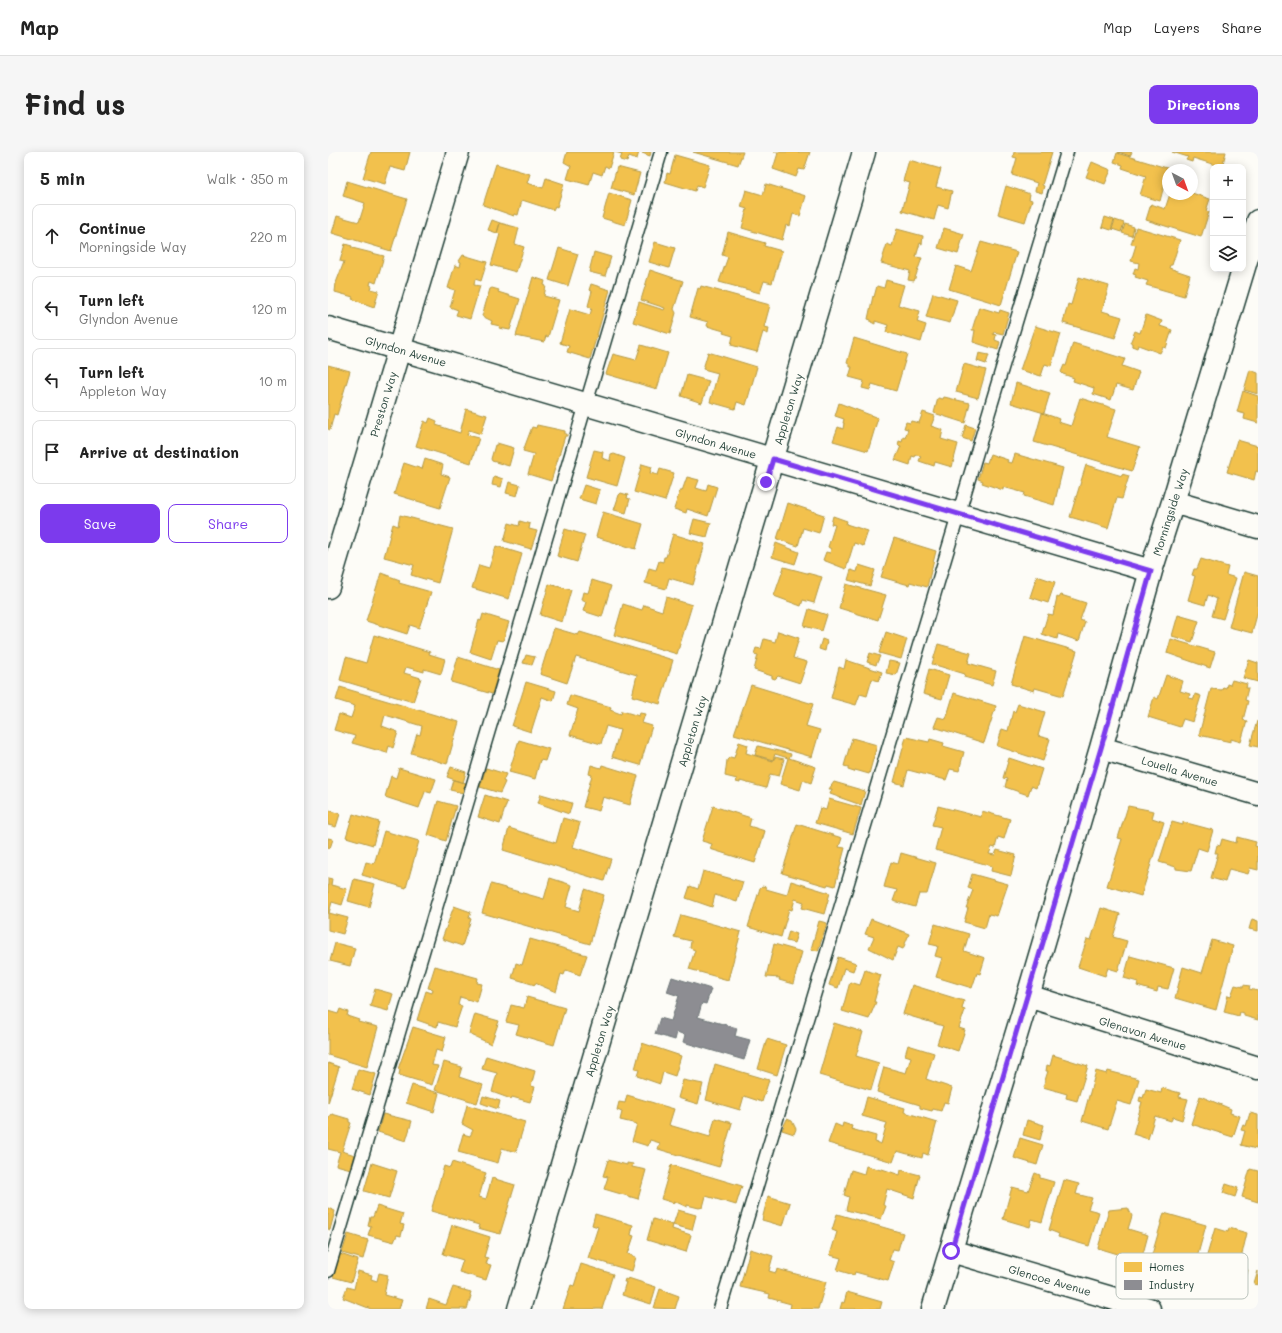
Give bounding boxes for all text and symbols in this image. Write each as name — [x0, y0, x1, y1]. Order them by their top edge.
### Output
text: Map — [20, 15, 59, 40]
text: Map — [1103, 18, 1132, 37]
text: Layers — [1154, 18, 1200, 37]
text: Share — [1222, 18, 1262, 37]
button: Directions — [1149, 85, 1258, 124]
text: Find us — [24, 86, 125, 122]
north arrow — [1162, 164, 1198, 200]
map controls — [1210, 164, 1246, 272]
button: + — [1210, 164, 1246, 200]
text: 5 min — [40, 167, 85, 189]
text: Walk · 350 m — [207, 170, 288, 187]
button: − — [1210, 200, 1246, 236]
text: Continue — [79, 218, 146, 238]
icon: ahead — [41, 225, 63, 247]
text: 220 m — [250, 228, 287, 245]
button: layers — [1210, 236, 1246, 272]
text: Morningside Way — [79, 238, 187, 255]
text: Turn left — [79, 290, 144, 310]
icon: left — [41, 297, 63, 319]
text: 120 m — [251, 300, 287, 317]
text: Glyndon Avenue — [79, 310, 178, 327]
street label: Glyndon Avenue — [364, 332, 449, 370]
text: Turn left — [79, 362, 144, 382]
icon: left — [41, 369, 63, 391]
street label: Preston Way — [366, 369, 400, 439]
street label: Appleton Way — [770, 371, 806, 447]
text: 10 m — [259, 372, 287, 389]
text: Appleton Way — [79, 382, 166, 399]
street label: Glyndon Avenue — [674, 424, 759, 462]
icon: arrive — [41, 441, 63, 463]
text: Arrive at destination — [79, 442, 239, 462]
street label: Morningside Way — [1149, 466, 1191, 558]
route end — [757, 473, 775, 491]
button: Save — [40, 504, 160, 543]
button: Share — [168, 504, 288, 543]
street label: Appleton Way — [674, 693, 710, 769]
street label: Louella Avenue — [1140, 752, 1220, 790]
street label: Appleton Way — [581, 1003, 617, 1079]
street label: Glenavon Avenue — [1097, 1013, 1189, 1053]
route start — [942, 1242, 960, 1260]
legend — [1116, 1253, 1248, 1299]
text: Homes — [1149, 1259, 1184, 1274]
street label: Glencoe Avenue — [1007, 1261, 1093, 1299]
text: Industry — [1149, 1277, 1195, 1292]

